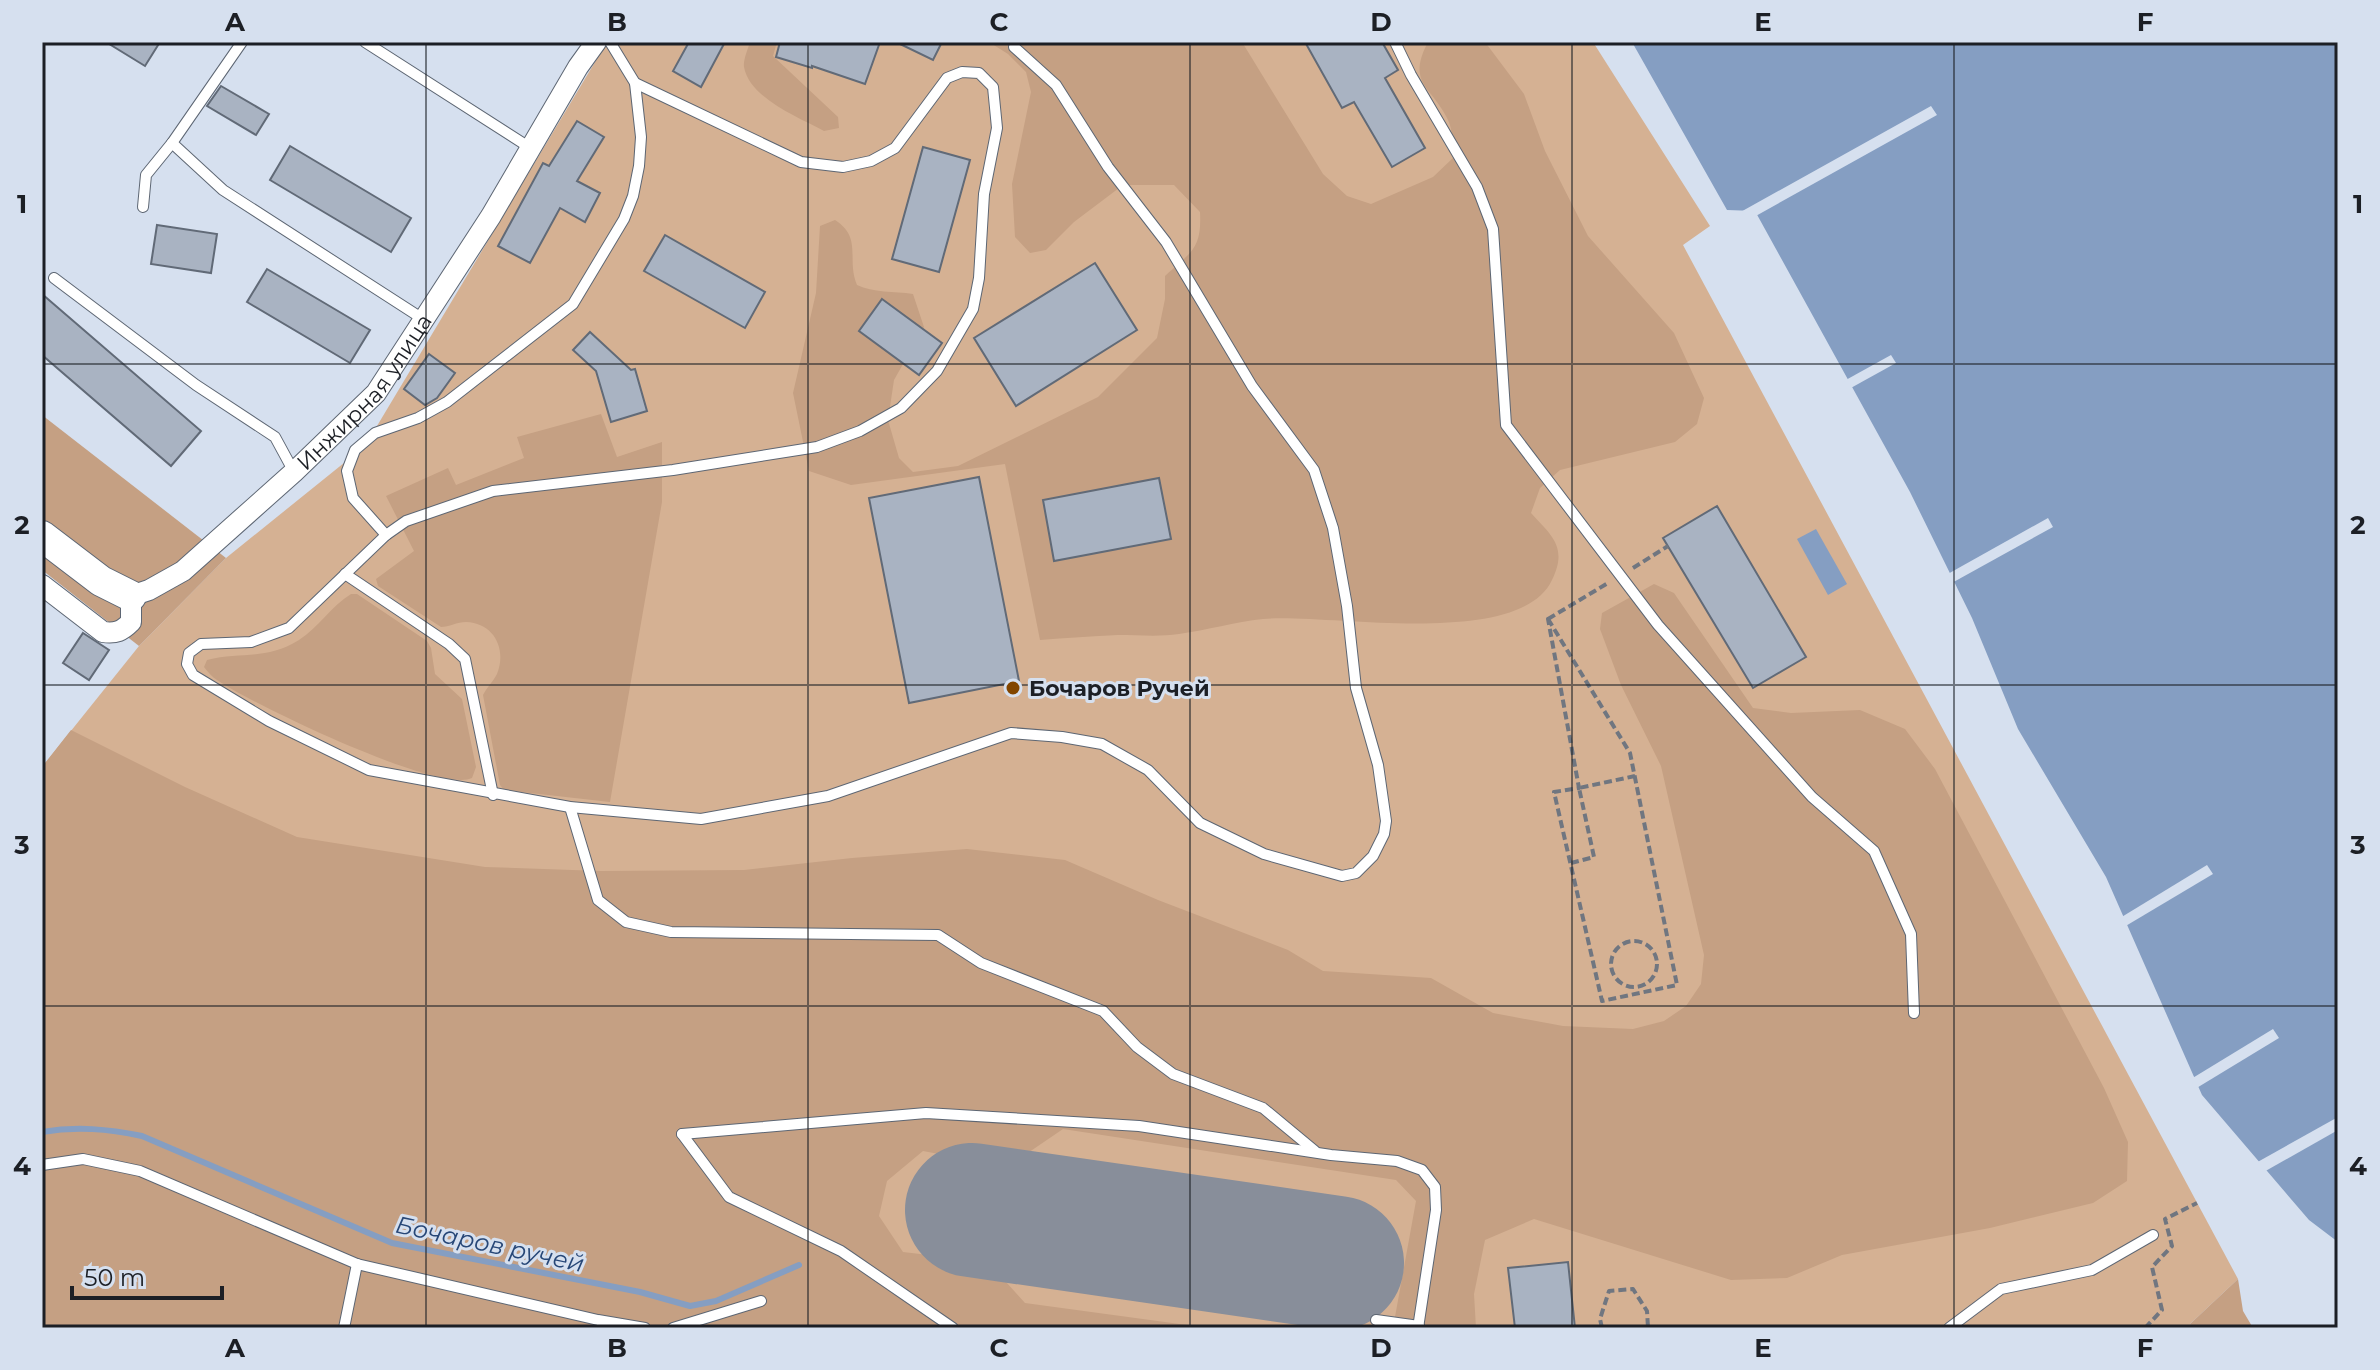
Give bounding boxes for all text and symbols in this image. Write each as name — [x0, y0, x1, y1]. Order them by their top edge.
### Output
text: A — [224, 6, 246, 38]
text: B — [607, 6, 627, 38]
text: C — [990, 6, 1009, 38]
text: D — [1370, 6, 1392, 38]
text: E — [1754, 6, 1772, 38]
text: F — [2137, 6, 2153, 38]
text: 1 — [17, 188, 27, 220]
text: 1 — [2353, 188, 2363, 220]
street label: Инжирная улица — [291, 309, 437, 476]
text: 2 — [14, 509, 30, 541]
text: 2 — [2350, 509, 2366, 541]
place label: Бочаров Ручей — [1029, 675, 1210, 702]
marker: Бочаров Ручей — [1004, 679, 1022, 697]
text: 3 — [13, 829, 30, 861]
text: 3 — [2349, 829, 2366, 861]
text: 4 — [13, 1150, 31, 1182]
text: 4 — [2349, 1150, 2367, 1182]
water label: Бочаров ручей — [393, 1210, 587, 1278]
scale bar — [72, 1250, 222, 1300]
text: 50 m — [84, 1263, 145, 1292]
text: A — [224, 1332, 246, 1364]
text: B — [607, 1332, 627, 1364]
text: C — [990, 1332, 1009, 1364]
text: D — [1370, 1332, 1392, 1364]
text: E — [1754, 1332, 1772, 1364]
text: F — [2137, 1332, 2153, 1364]

